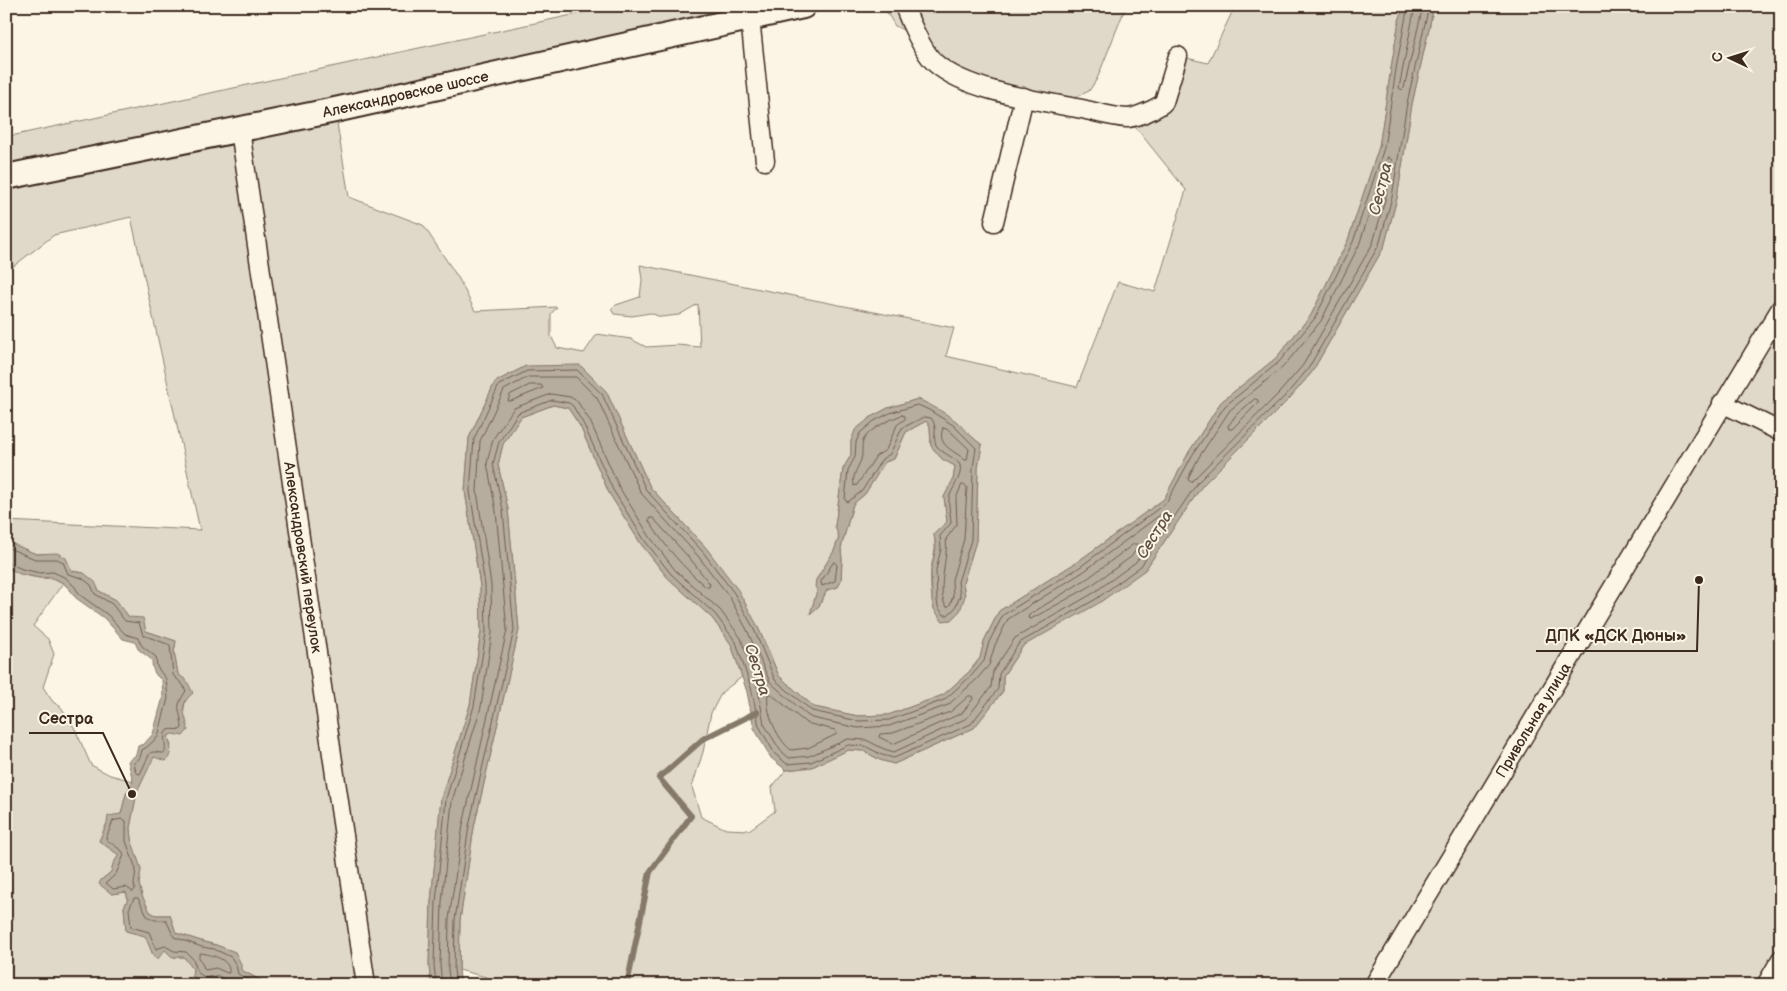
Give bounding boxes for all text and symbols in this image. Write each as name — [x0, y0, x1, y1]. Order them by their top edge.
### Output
north arrow — [1704, 32, 1754, 82]
text: С — [1709, 51, 1726, 63]
street label: Александровское шоссе — [320, 67, 490, 122]
water label: Сестра — [1365, 161, 1397, 217]
street label: Александровский переулок — [279, 459, 326, 654]
water label: Сестра — [1133, 507, 1177, 563]
callout: ДПК «ДСК Дюны» — [1536, 620, 1697, 651]
text: ДПК «ДСК Дюны» — [1546, 627, 1686, 646]
water label: Сестра — [740, 642, 774, 698]
street label: Привольная улица — [1491, 659, 1575, 781]
callout: Сестра — [29, 702, 103, 733]
text: Сестра — [39, 710, 94, 729]

